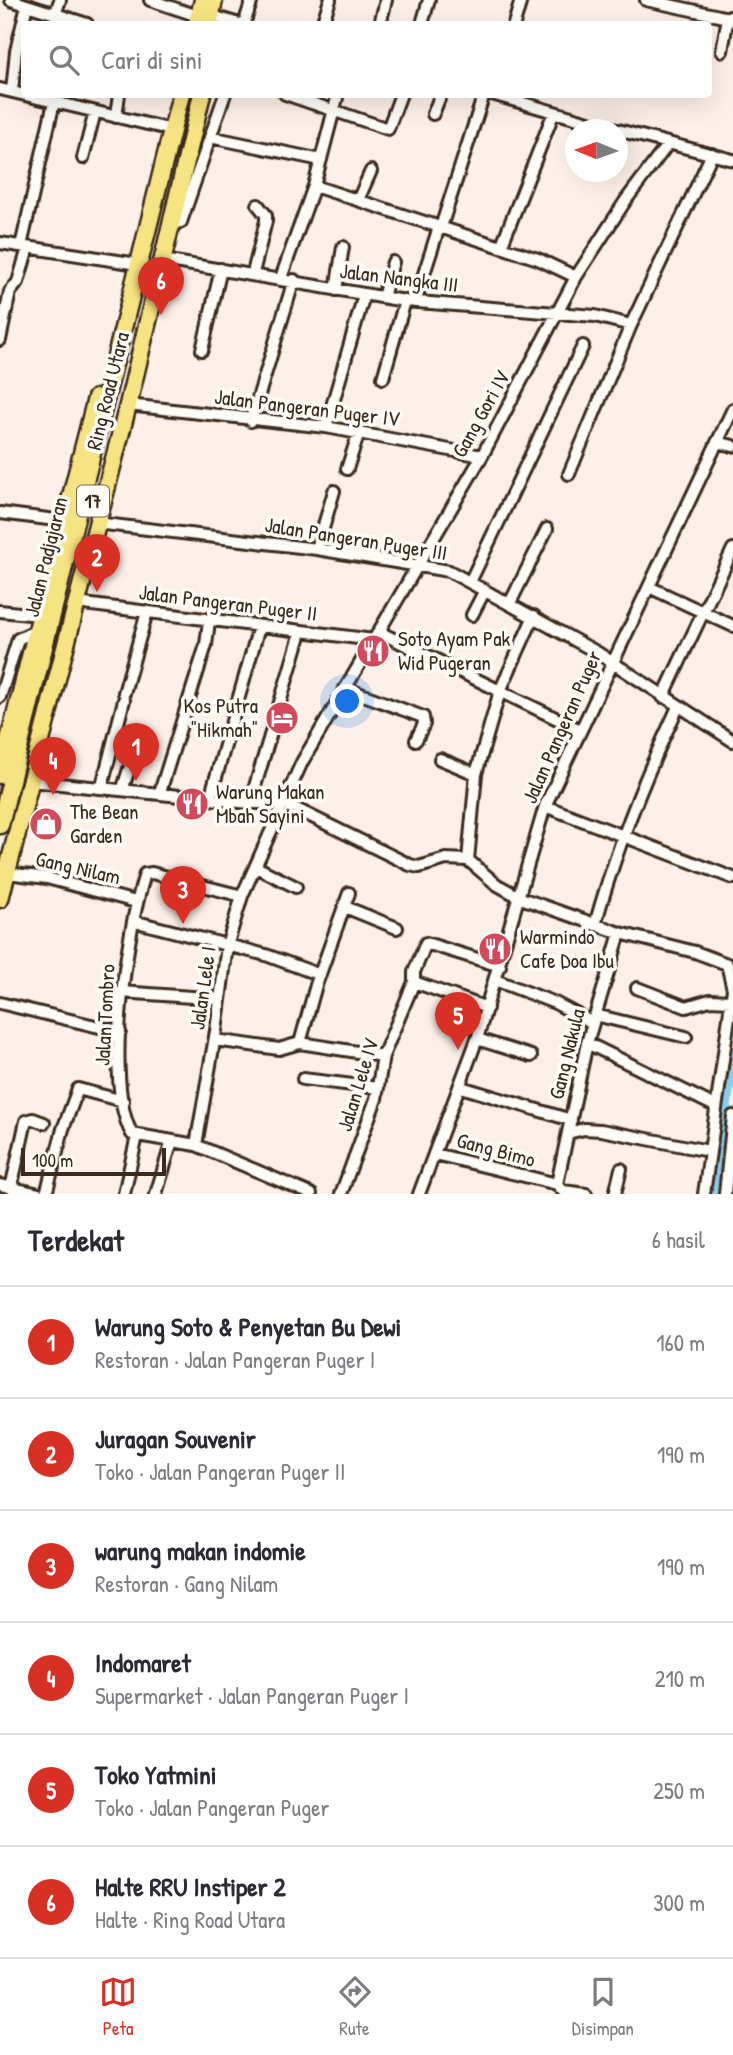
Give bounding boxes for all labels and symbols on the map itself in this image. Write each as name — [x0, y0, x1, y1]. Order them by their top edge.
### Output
north arrow — [565, 119, 628, 182]
street label: Jalan Nangka III — [338, 256, 460, 299]
pin: 6 — [138, 257, 184, 315]
street label: Ring Road Utara — [79, 329, 136, 453]
street label: Gang Gori IV — [445, 365, 516, 462]
street label: Jalan Pangeran Puger IV — [213, 382, 401, 433]
road number: 17 — [77, 486, 109, 516]
street label: Jalan Padjajaran — [17, 494, 74, 620]
street label: Jalan Pangeran Puger III — [263, 510, 449, 567]
pin: 2 — [74, 534, 120, 592]
street label: Jalan Pangeran Puger II — [137, 577, 319, 628]
place label: Soto Ayam Pak Wid Pugeran — [398, 624, 510, 677]
restaurant icon: Soto Ayam Pak Wid Pugeran — [354, 632, 392, 670]
street label: Jalan Pangeran Puger — [515, 646, 608, 808]
your location — [330, 684, 364, 718]
place label: Kos Putra "Hikmah" — [184, 691, 258, 744]
hotel icon: Kos Putra "Hikmah" — [263, 699, 301, 737]
pin: 1 — [113, 723, 159, 781]
pin: 4 — [30, 737, 76, 795]
place label: Warung Makan Mbah Sayini — [216, 777, 325, 830]
restaurant icon: Warung Makan Mbah Sayini — [173, 785, 211, 823]
place label: The Bean Garden — [70, 797, 139, 850]
shop icon: The Bean Garden — [27, 805, 65, 843]
street label: Gang Nilam — [33, 844, 123, 891]
pin: 3 — [160, 866, 206, 924]
place label: Warmindo Cafe Doa Ibu — [520, 922, 615, 975]
restaurant icon: Warmindo Cafe Doa Ibu — [476, 930, 514, 968]
street label: Jalan Lele I — [182, 944, 223, 1032]
street label: Jalan Tombro — [87, 963, 122, 1067]
pin: 5 — [435, 992, 481, 1050]
street label: Gang Nakula — [541, 1006, 592, 1102]
street label: Jalan Lele IV — [330, 1035, 385, 1135]
street label: Gang Bimo — [454, 1125, 539, 1174]
scale bar — [21, 1145, 166, 1177]

